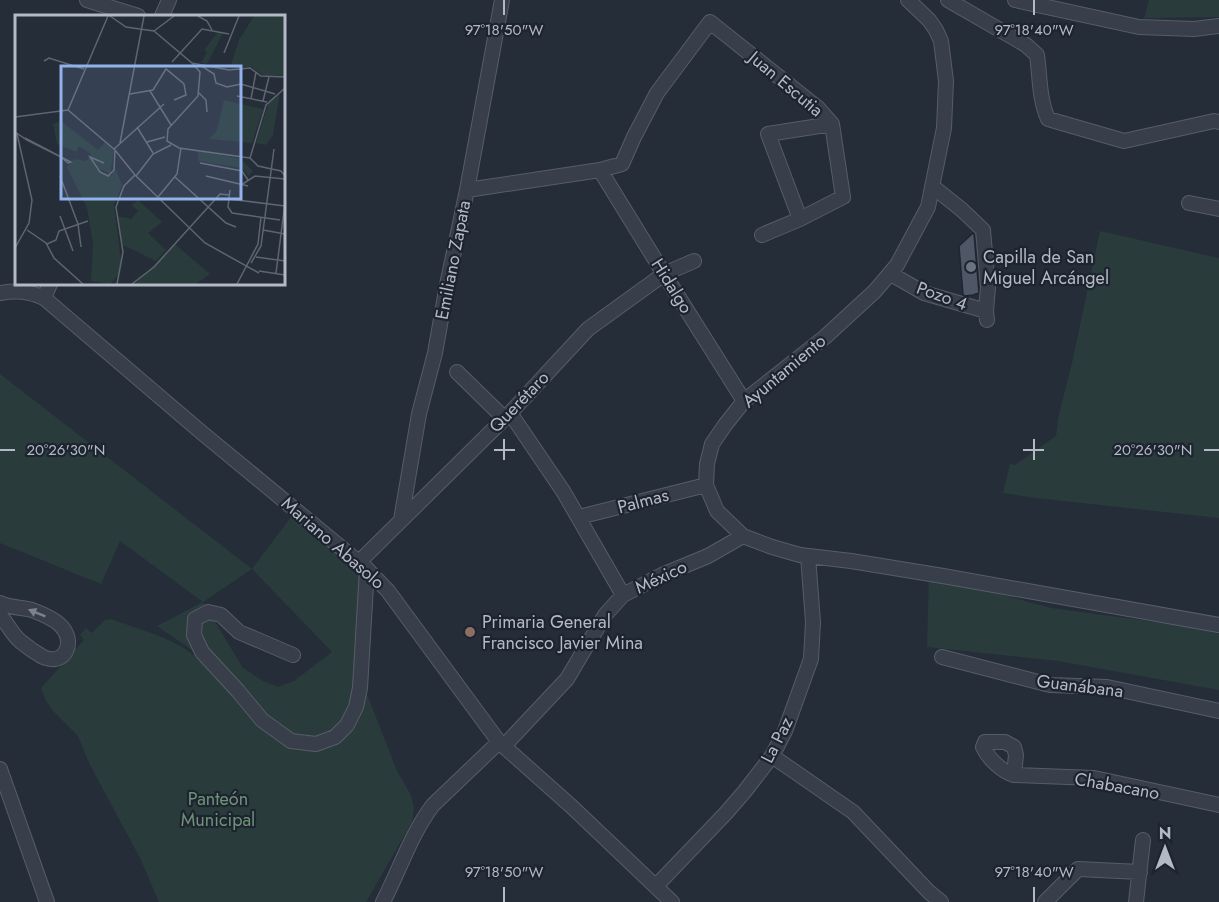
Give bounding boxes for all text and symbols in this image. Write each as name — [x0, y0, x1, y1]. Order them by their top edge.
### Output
inset map — [15, 15, 285, 285]
text: 97°18'50"W — [465, 19, 544, 41]
text: 97°18'40"W — [994, 19, 1074, 41]
street label: Juan Escutia — [742, 44, 829, 123]
street label: Emiliano Zapata — [429, 198, 477, 322]
place label: Capilla de San Miguel Arcángel — [983, 244, 1109, 291]
street label: Hidalgo — [645, 253, 699, 319]
marker: Capilla de San Miguel Arcángel — [964, 260, 978, 274]
street label: Pozo 4 — [913, 275, 971, 317]
street label: Ayuntamiento — [736, 328, 832, 414]
street label: Querétaro — [483, 365, 555, 439]
text: 20°26'30"N — [27, 439, 105, 461]
text: 20°26'30"N — [1114, 439, 1192, 461]
street label: Palmas — [614, 482, 672, 520]
street label: Mariano Abasolo — [276, 491, 390, 595]
street label: México — [631, 554, 691, 600]
one-way arrow — [27, 608, 45, 618]
place label: Primaria General Francisco Javier Mina — [482, 609, 643, 656]
marker: Primaria General Francisco Javier Mina — [463, 625, 477, 639]
street label: Guanábana — [1035, 668, 1125, 704]
street label: La Paz — [754, 712, 800, 767]
street label: Chabacano — [1072, 766, 1162, 806]
park label: Panteón Municipal — [181, 786, 255, 833]
north arrow — [1135, 818, 1195, 878]
text: N — [1159, 822, 1171, 845]
text: 97°18'50"W — [465, 861, 544, 883]
text: 97°18'40"W — [994, 861, 1074, 883]

